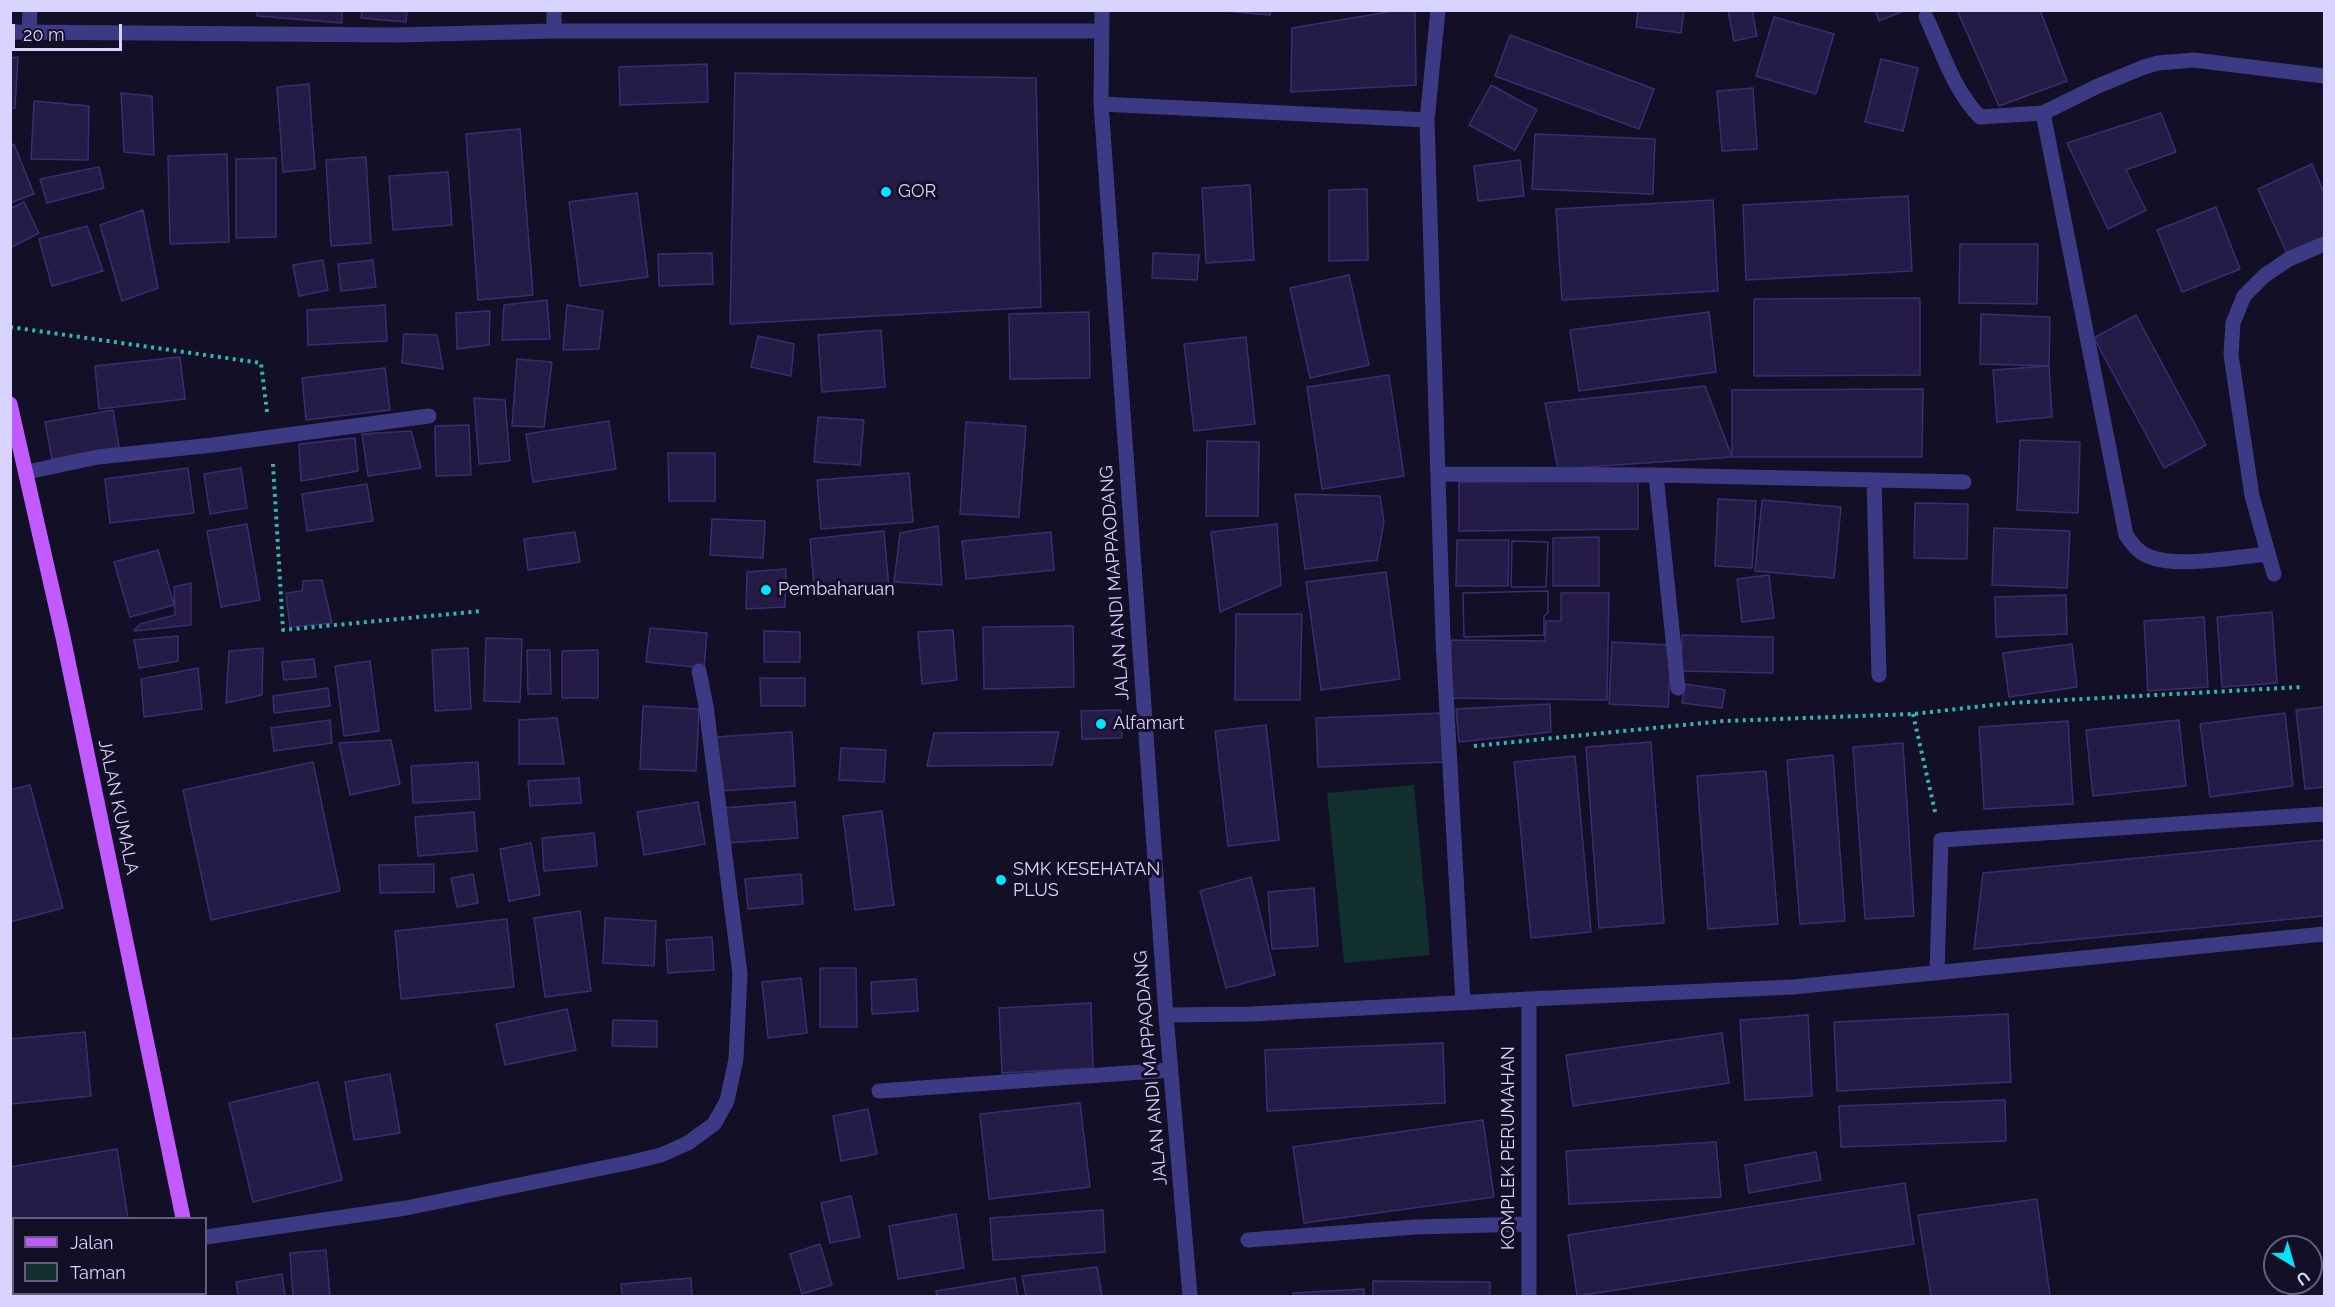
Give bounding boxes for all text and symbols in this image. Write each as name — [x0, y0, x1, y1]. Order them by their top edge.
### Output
scale bar — [15, 12, 124, 50]
text: 20 m — [23, 24, 65, 45]
place label: GOR — [898, 181, 936, 203]
marker: GOR — [879, 185, 893, 199]
street label: JALAN ANDI MAPPAODANG — [1096, 465, 1134, 701]
place label: Pembaharuan — [778, 579, 895, 601]
marker: Pembaharuan — [759, 583, 773, 597]
place label: Alfamart — [1113, 713, 1184, 735]
marker: Alfamart — [1094, 717, 1108, 731]
street label: JALAN KUMALA — [93, 738, 143, 876]
place label: SMK KESEHATAN PLUS — [1013, 859, 1160, 902]
marker: SMK KESEHATAN PLUS — [994, 873, 1008, 887]
street label: JALAN ANDI MAPPAODANG — [1130, 950, 1172, 1186]
street label: KOMPLEK PERUMAHAN — [1498, 1046, 1520, 1250]
legend — [12, 1217, 207, 1295]
text: Jalan — [70, 1232, 114, 1253]
north arrow — [2263, 1235, 2323, 1295]
text: Taman — [70, 1262, 126, 1283]
text: U — [2292, 1267, 2313, 1289]

